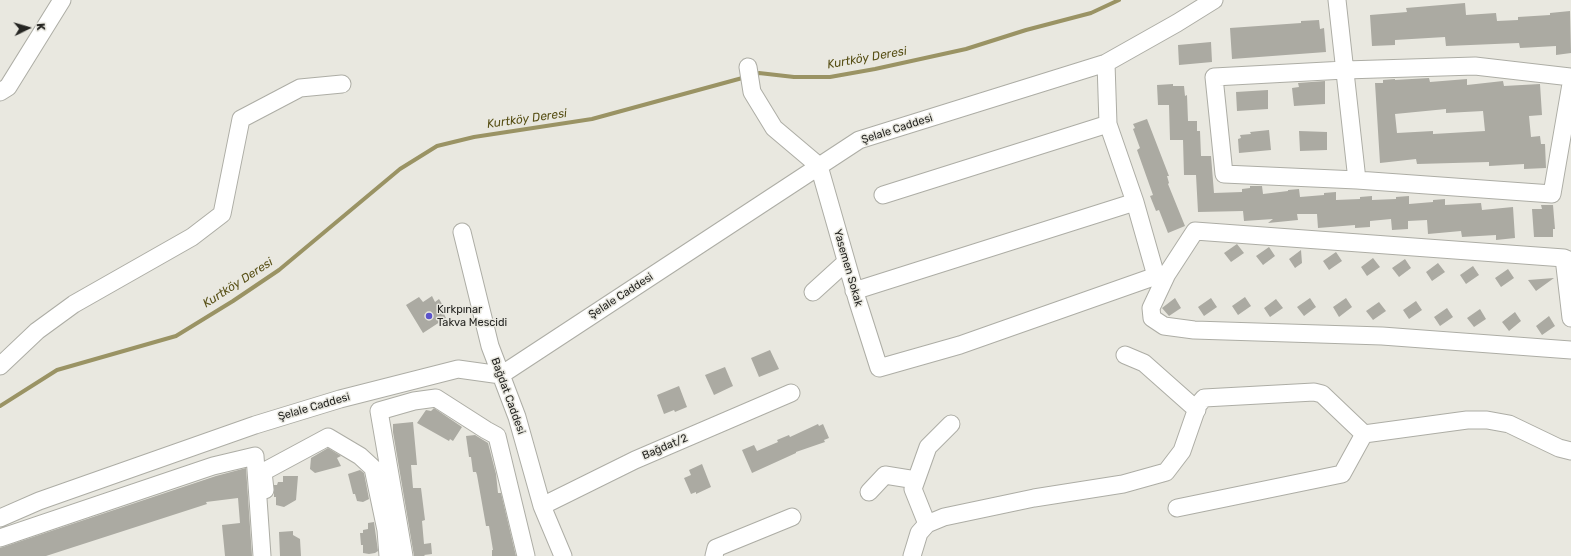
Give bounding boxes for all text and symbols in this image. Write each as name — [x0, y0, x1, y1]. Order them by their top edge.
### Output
north arrow — [8, 8, 48, 48]
text: K — [34, 23, 47, 31]
water label: Kurtköy Deresi — [826, 44, 908, 72]
water label: Kurtköy Deresi — [486, 106, 568, 132]
street label: Şelale Caddesi — [860, 111, 934, 147]
street label: Yasemen Sokak — [831, 228, 865, 308]
water label: Kurtköy Deresi — [200, 255, 276, 311]
street label: Şelale Caddesi — [586, 270, 656, 322]
place label: Kırkpınar Takva Mescidi — [437, 303, 507, 329]
marker: Kırkpınar Takva Mescidi — [424, 311, 434, 321]
street label: Bağdat Caddesi — [488, 356, 528, 436]
street label: Şelale Caddesi — [277, 390, 351, 424]
street label: Bağdat/2 — [640, 431, 690, 463]

